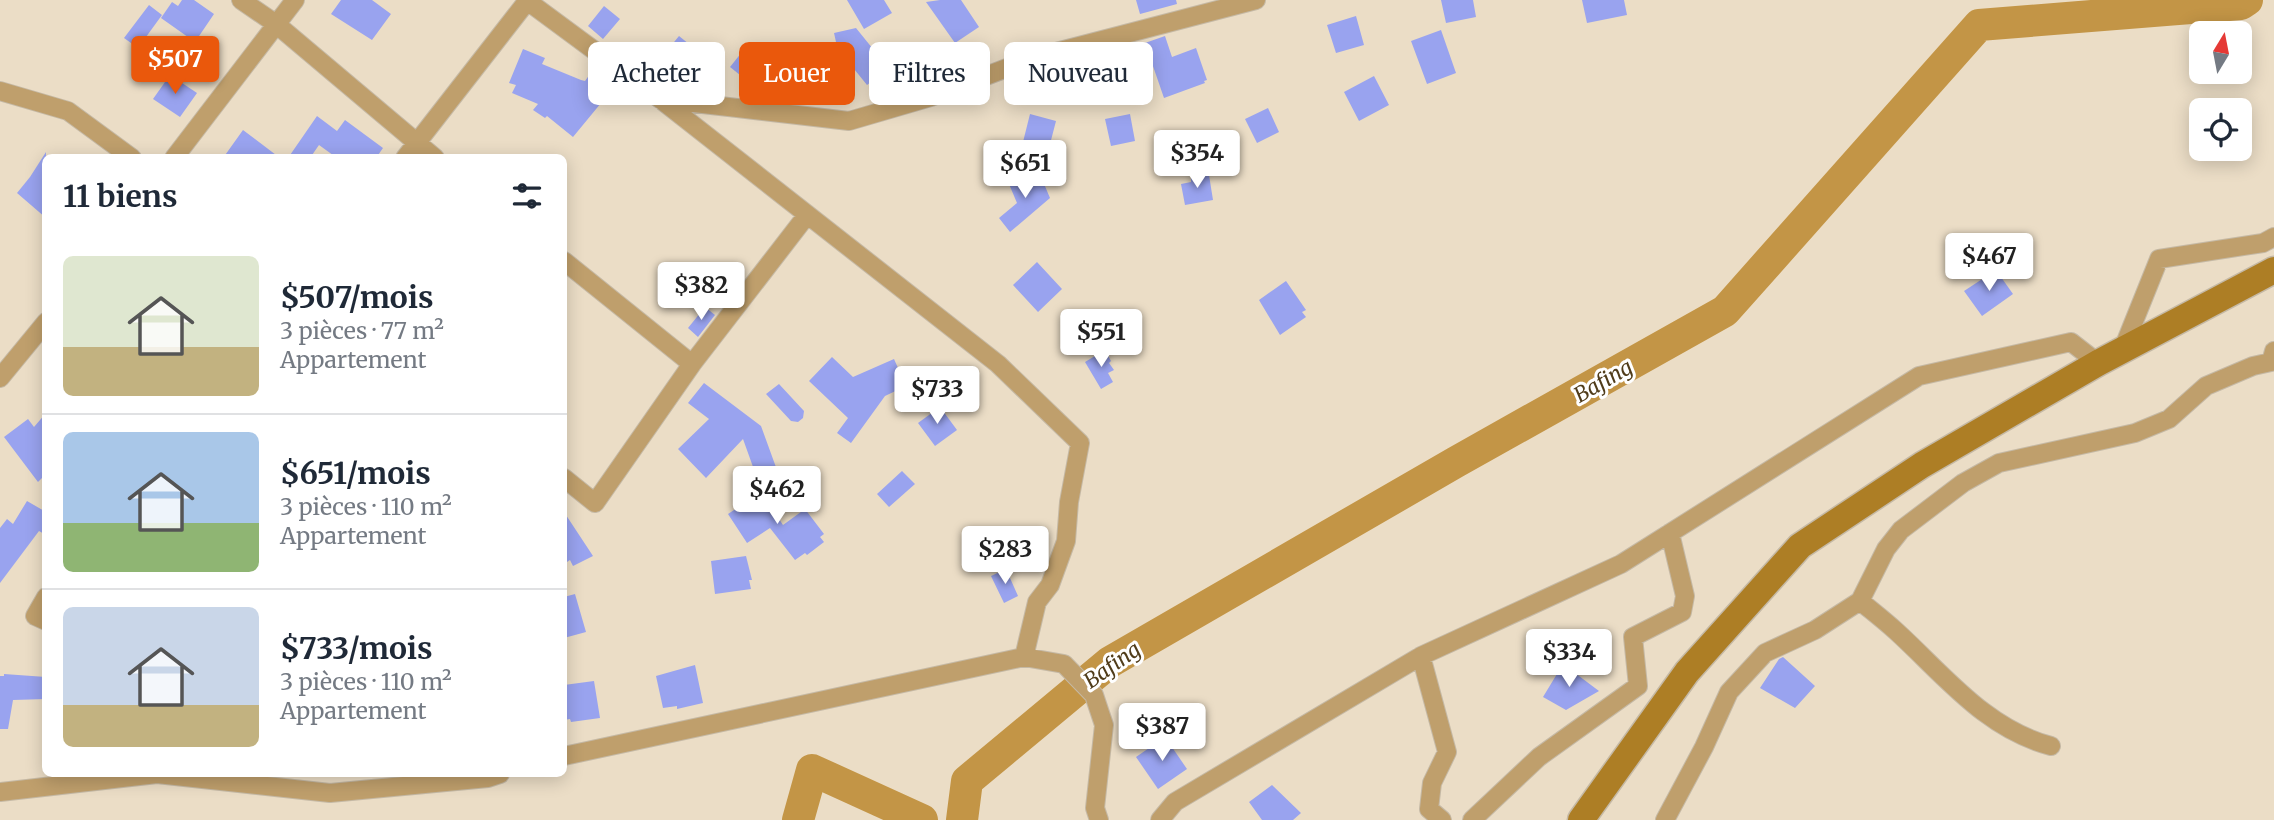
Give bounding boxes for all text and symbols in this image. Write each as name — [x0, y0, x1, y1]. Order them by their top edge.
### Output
north arrow — [2189, 21, 2252, 84]
map controls — [2189, 21, 2252, 161]
pin: $507 — [134, 36, 216, 96]
chip: Acheter — [588, 42, 725, 105]
chip: Louer — [739, 42, 855, 105]
chip: Filtres — [869, 42, 990, 105]
chip: Nouveau — [1004, 42, 1153, 105]
text: $507 — [147, 44, 203, 73]
button: locate — [2189, 98, 2252, 161]
pin: $354 — [1156, 130, 1238, 190]
text: $354 — [1170, 138, 1224, 167]
pin: $651 — [984, 140, 1066, 200]
text: $651 — [999, 148, 1051, 177]
text: 11 biens — [63, 177, 178, 215]
icon: filters — [508, 177, 546, 215]
pin: $467 — [1948, 233, 2030, 293]
text: $467 — [1961, 241, 2017, 270]
pin: $382 — [660, 262, 742, 322]
text: $382 — [674, 270, 728, 299]
text: $507/mois — [280, 278, 433, 316]
icon: home — [119, 284, 203, 368]
pin: $551 — [1060, 310, 1142, 369]
text: 3 pièces · 77 m² — [280, 316, 444, 345]
text: $551 — [1076, 317, 1126, 346]
text: Appartement — [280, 345, 426, 374]
water label: Bafing — [1569, 353, 1637, 408]
pin: $733 — [896, 366, 978, 426]
text: $733 — [910, 374, 964, 403]
text: $651/mois — [280, 454, 431, 492]
icon: home — [119, 460, 203, 544]
pin: $462 — [736, 466, 818, 526]
text: $462 — [749, 474, 805, 503]
text: 3 pièces · 110 m² — [280, 492, 452, 521]
text: Appartement — [280, 521, 426, 550]
pin: $283 — [964, 526, 1046, 586]
text: $283 — [978, 534, 1032, 563]
text: $733/mois — [280, 629, 433, 667]
pin: $334 — [1528, 630, 1610, 689]
icon: home — [119, 635, 203, 719]
water label: Bafing — [1078, 636, 1146, 694]
text: $334 — [1542, 637, 1596, 666]
text: 3 pièces · 110 m² — [280, 667, 452, 696]
text: Appartement — [280, 696, 426, 725]
pin: $387 — [1121, 704, 1203, 763]
text: $387 — [1135, 711, 1189, 740]

